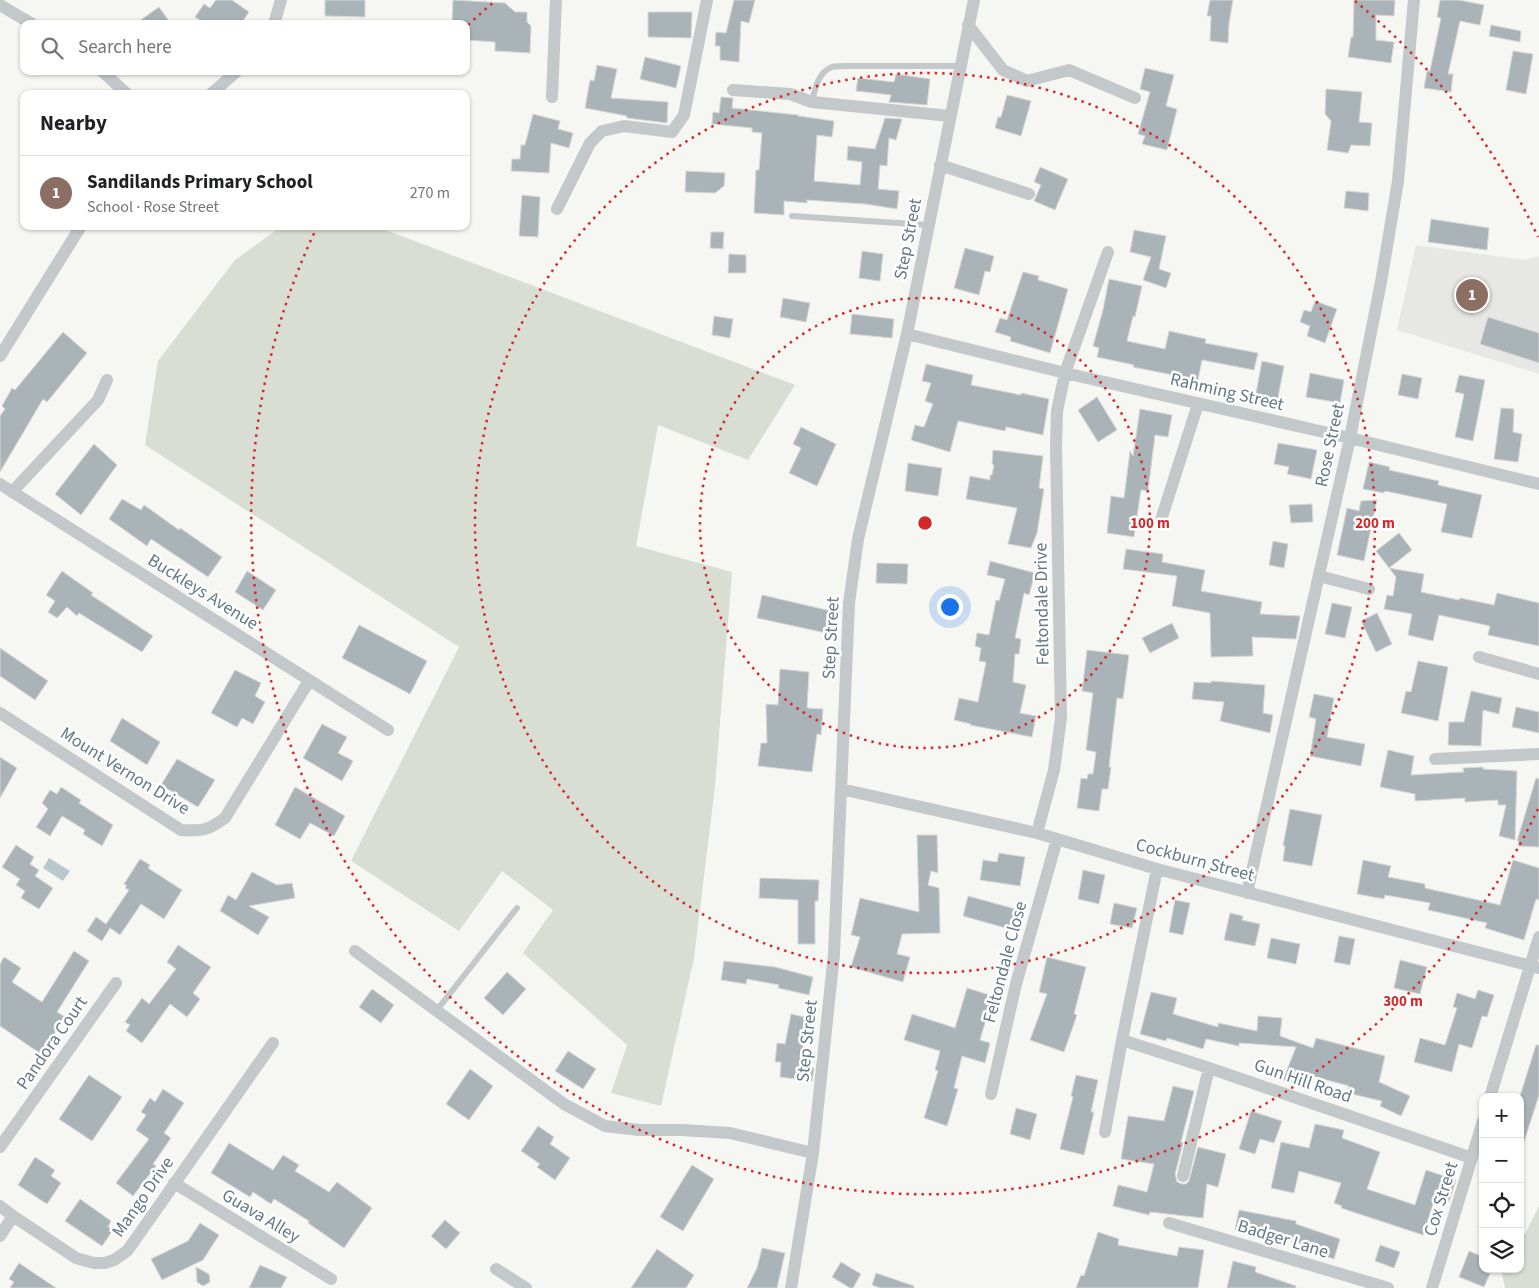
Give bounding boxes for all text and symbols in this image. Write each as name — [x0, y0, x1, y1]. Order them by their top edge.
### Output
search box — [20, 20, 470, 75]
icon: search — [38, 34, 66, 62]
text: Search here — [78, 34, 172, 61]
text: Nearby — [40, 108, 107, 138]
text: Sandilands Primary School — [87, 169, 313, 196]
text: 1 — [52, 182, 60, 204]
text: 270 m — [410, 182, 450, 204]
text: School · Rose Street — [87, 196, 219, 218]
street label: Step Street — [888, 196, 928, 282]
pin: 1 — [1456, 276, 1488, 314]
street label: Rahming Street — [1168, 367, 1286, 417]
street label: Rose Street — [1309, 401, 1351, 489]
text: 100 m — [1130, 513, 1170, 534]
text: 200 m — [1355, 513, 1395, 534]
centre of rings — [916, 514, 934, 532]
street label: Feltondale Drive — [1028, 542, 1056, 666]
street label: Buckleys Avenue — [143, 548, 263, 636]
your location — [937, 594, 963, 620]
street label: Step Street — [816, 596, 846, 680]
street label: Mount Vernon Drive — [55, 721, 195, 821]
street label: Cockburn Street — [1133, 832, 1257, 888]
street label: Feltondale Close — [977, 898, 1033, 1026]
street label: Pandora Court — [11, 991, 93, 1095]
text: 300 m — [1383, 991, 1423, 1012]
street label: Step Street — [790, 999, 824, 1083]
street label: Gun Hill Road — [1251, 1053, 1355, 1109]
map controls — [1479, 1093, 1524, 1273]
button: + — [1479, 1093, 1524, 1138]
button: − — [1479, 1138, 1524, 1183]
street label: Mango Drive — [106, 1152, 180, 1242]
street label: Cox Street — [1418, 1159, 1464, 1239]
street label: Guava Alley — [217, 1183, 305, 1249]
button: locate — [1479, 1183, 1524, 1228]
street label: Badger Lane — [1234, 1213, 1332, 1265]
button: layers — [1479, 1228, 1524, 1273]

